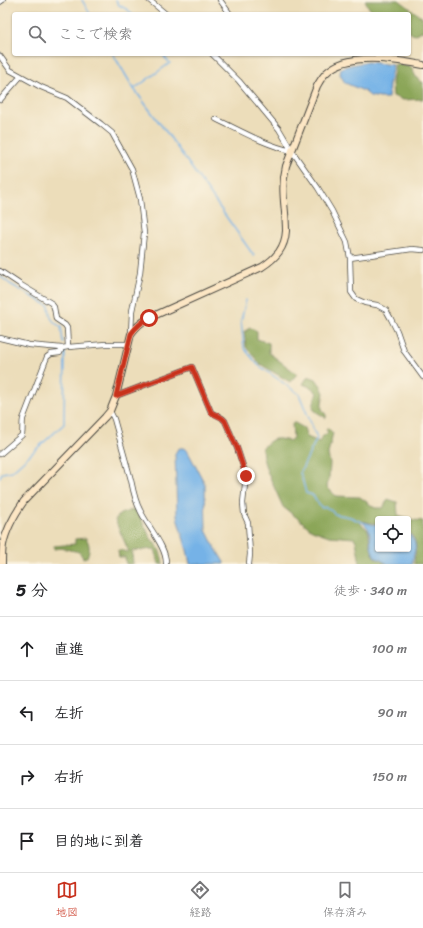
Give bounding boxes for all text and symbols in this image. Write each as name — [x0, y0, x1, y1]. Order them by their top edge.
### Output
search box — [12, 12, 411, 56]
text: ここで検索 — [58, 21, 133, 47]
icon: search — [26, 23, 48, 45]
route start — [140, 309, 158, 327]
route end — [237, 467, 255, 485]
map controls — [375, 516, 411, 552]
button: locate — [375, 516, 411, 552]
text: 5 分 — [16, 575, 48, 605]
text: 徒歩 · 340 m — [334, 579, 407, 602]
text: 直進 — [54, 636, 84, 662]
text: 100 m — [372, 637, 407, 660]
icon: ahead — [16, 638, 38, 660]
text: 左折 — [54, 700, 84, 726]
text: 90 m — [377, 701, 407, 724]
icon: left — [16, 702, 38, 724]
text: 右折 — [54, 764, 84, 790]
text: 150 m — [372, 765, 407, 788]
icon: right — [16, 766, 38, 788]
text: 目的地に到着 — [54, 828, 144, 854]
icon: arrive — [16, 830, 38, 852]
tab: 地図 — [56, 879, 78, 922]
tab: 経路 — [189, 879, 211, 922]
tab: 保存済み — [323, 879, 367, 922]

